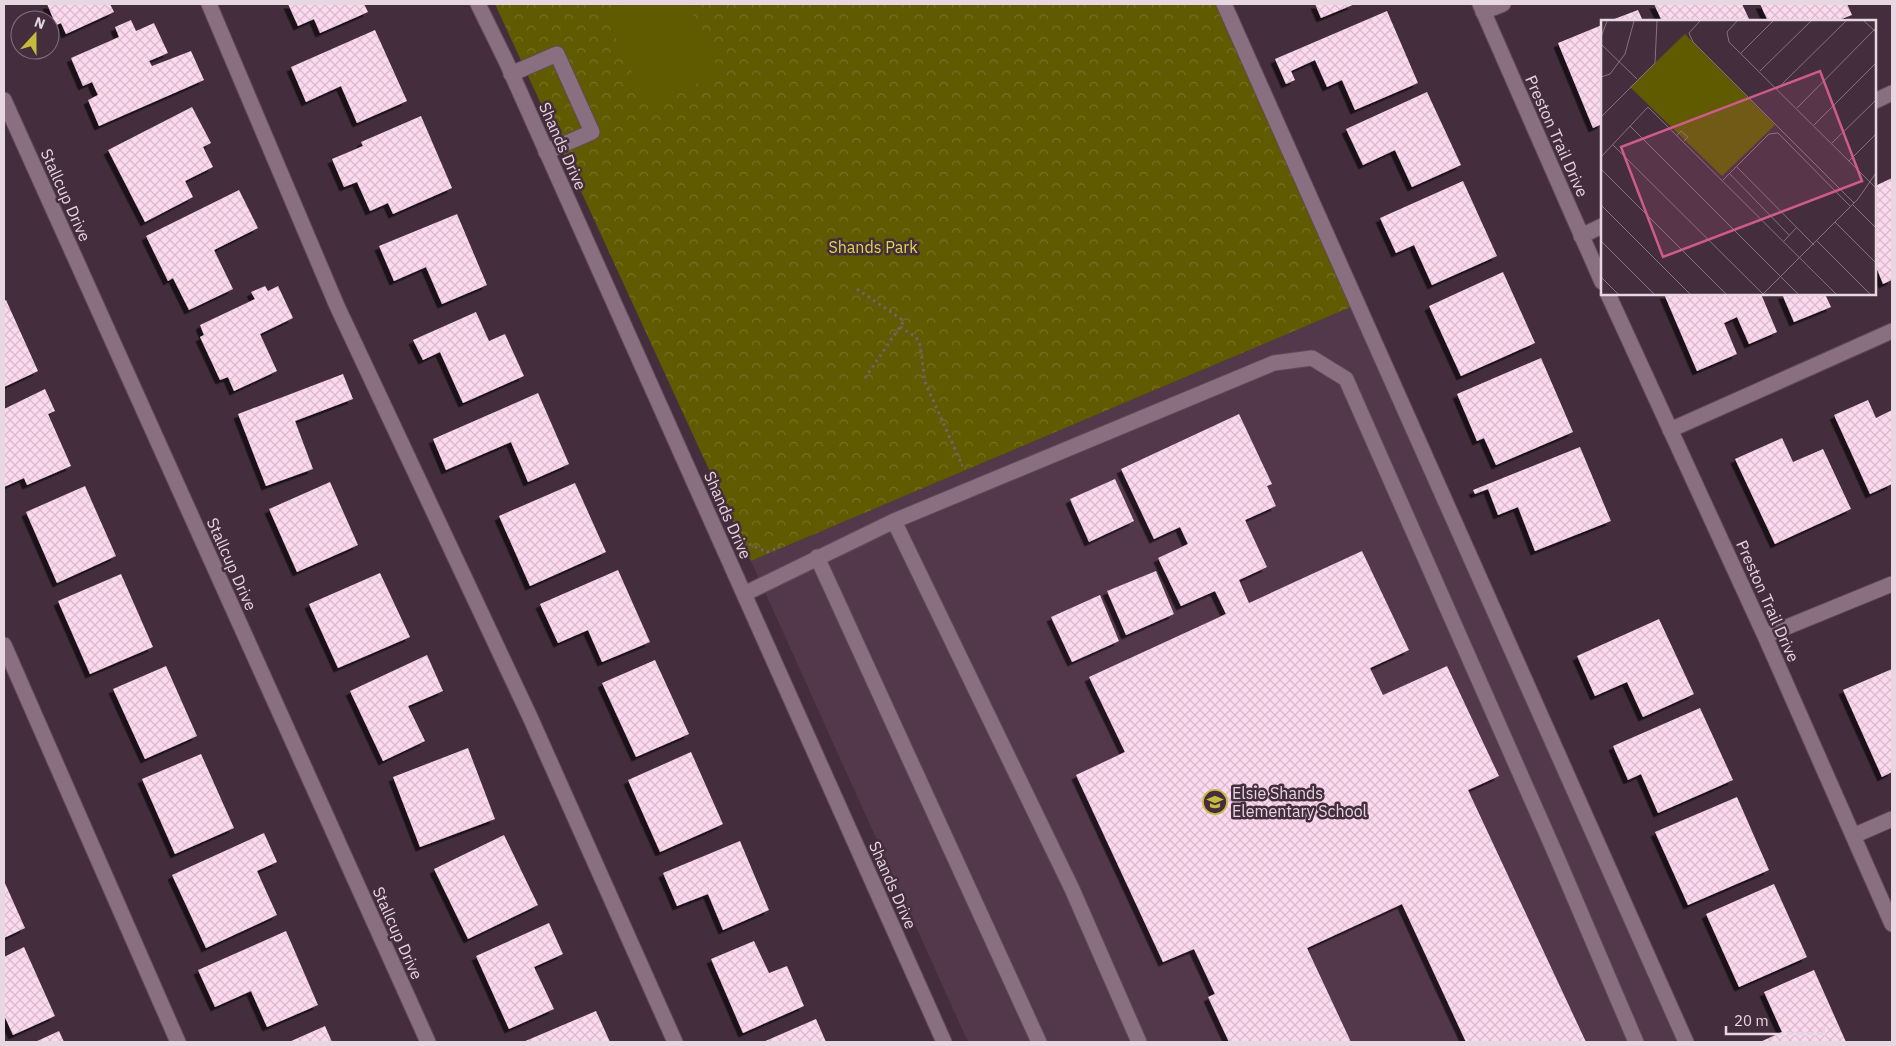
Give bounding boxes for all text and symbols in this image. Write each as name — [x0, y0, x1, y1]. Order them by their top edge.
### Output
north arrow — [10, 10, 60, 60]
text: N — [32, 13, 48, 33]
inset map — [1601, 20, 1876, 295]
street label: Preston Trail Drive — [1521, 72, 1593, 200]
street label: Shands Drive — [535, 99, 591, 193]
street label: Stallcup Drive — [37, 146, 95, 245]
park label: Shands Park — [828, 237, 918, 257]
street label: Shands Drive — [700, 468, 756, 562]
street label: Stallcup Drive — [203, 515, 261, 614]
street label: Preston Trail Drive — [1732, 537, 1804, 665]
place label: Elsie Shands Elementary School — [1232, 783, 1367, 821]
school or university icon: Elsie Shands Elementary School — [1202, 789, 1228, 815]
street label: Shands Drive — [865, 838, 921, 932]
street label: Stallcup Drive — [369, 884, 427, 983]
scale bar — [1726, 1004, 1824, 1036]
text: 20 m — [1734, 1011, 1769, 1030]

